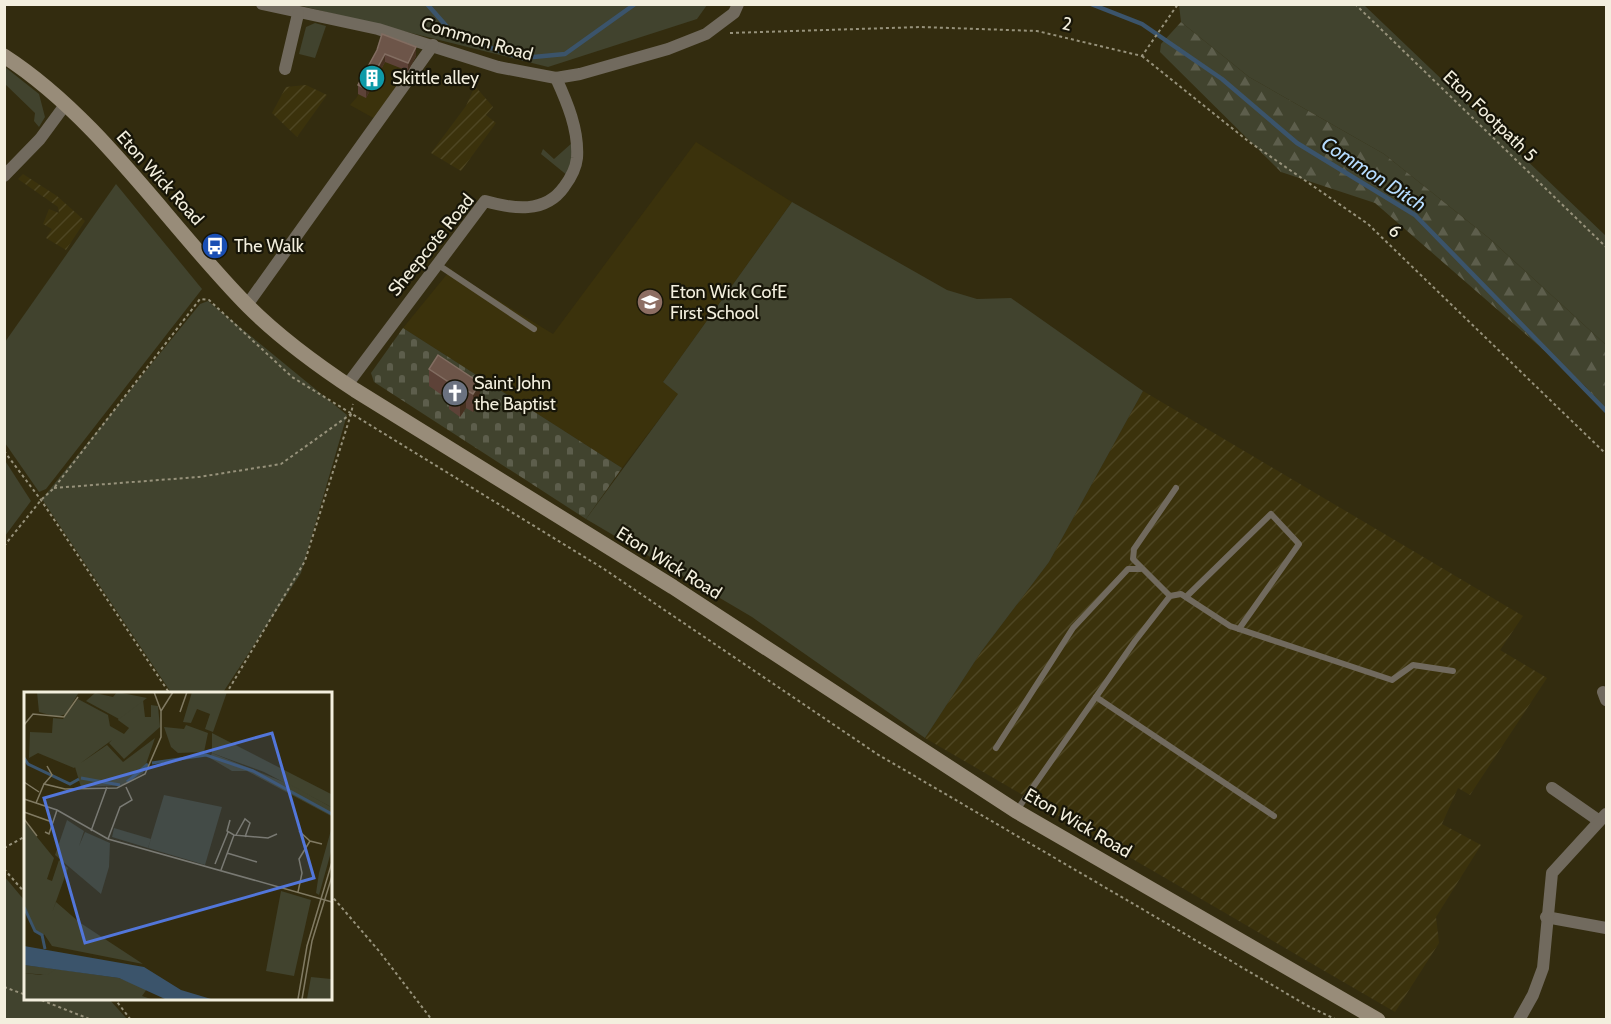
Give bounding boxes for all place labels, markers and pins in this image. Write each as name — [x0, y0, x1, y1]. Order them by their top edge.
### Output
building icon: Skittle alley — [357, 63, 387, 93]
place label: Skittle alley — [392, 67, 479, 89]
bus stop icon: The Walk — [200, 231, 230, 261]
place label: The Walk — [234, 235, 305, 257]
place label: Eton Wick CofE First School — [670, 281, 787, 324]
school or university icon: Eton Wick CofE First School — [635, 287, 665, 317]
place label: Saint John the Baptist — [474, 372, 556, 415]
church icon: Saint John the Baptist — [440, 378, 470, 408]

